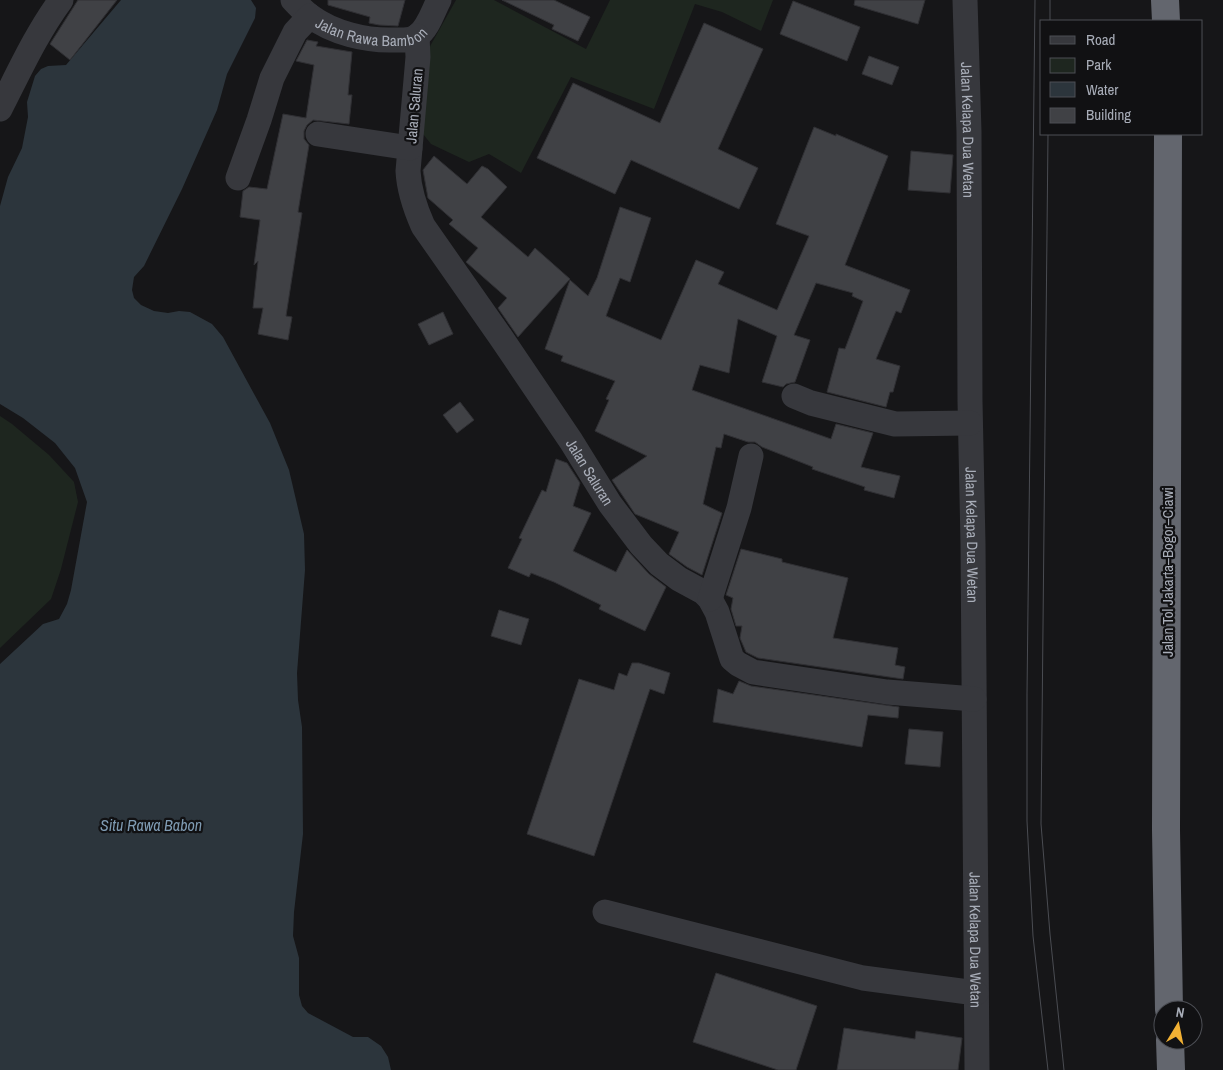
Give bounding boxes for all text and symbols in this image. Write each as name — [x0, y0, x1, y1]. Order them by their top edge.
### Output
street label: Jalan Rawa Bambon — [312, 12, 432, 51]
legend — [1040, 20, 1203, 135]
text: Road — [1086, 29, 1115, 50]
text: Park — [1086, 54, 1112, 75]
street label: Jalan Kelapa Dua Wetan — [956, 62, 980, 198]
street label: Jalan Saluran — [400, 68, 428, 144]
text: Water — [1086, 79, 1118, 100]
text: Building — [1086, 104, 1131, 125]
street label: Jalan Saluran — [561, 434, 619, 509]
street label: Jalan Kelapa Dua Wetan — [961, 467, 984, 603]
street label: Jalan Tol Jakarta–Bogor–Ciawi — [1157, 487, 1178, 657]
water label: Situ Rawa Babon — [100, 814, 202, 836]
street label: Jalan Kelapa Dua Wetan — [965, 872, 987, 1008]
north arrow — [1153, 1000, 1203, 1050]
text: N — [1175, 1003, 1186, 1022]

